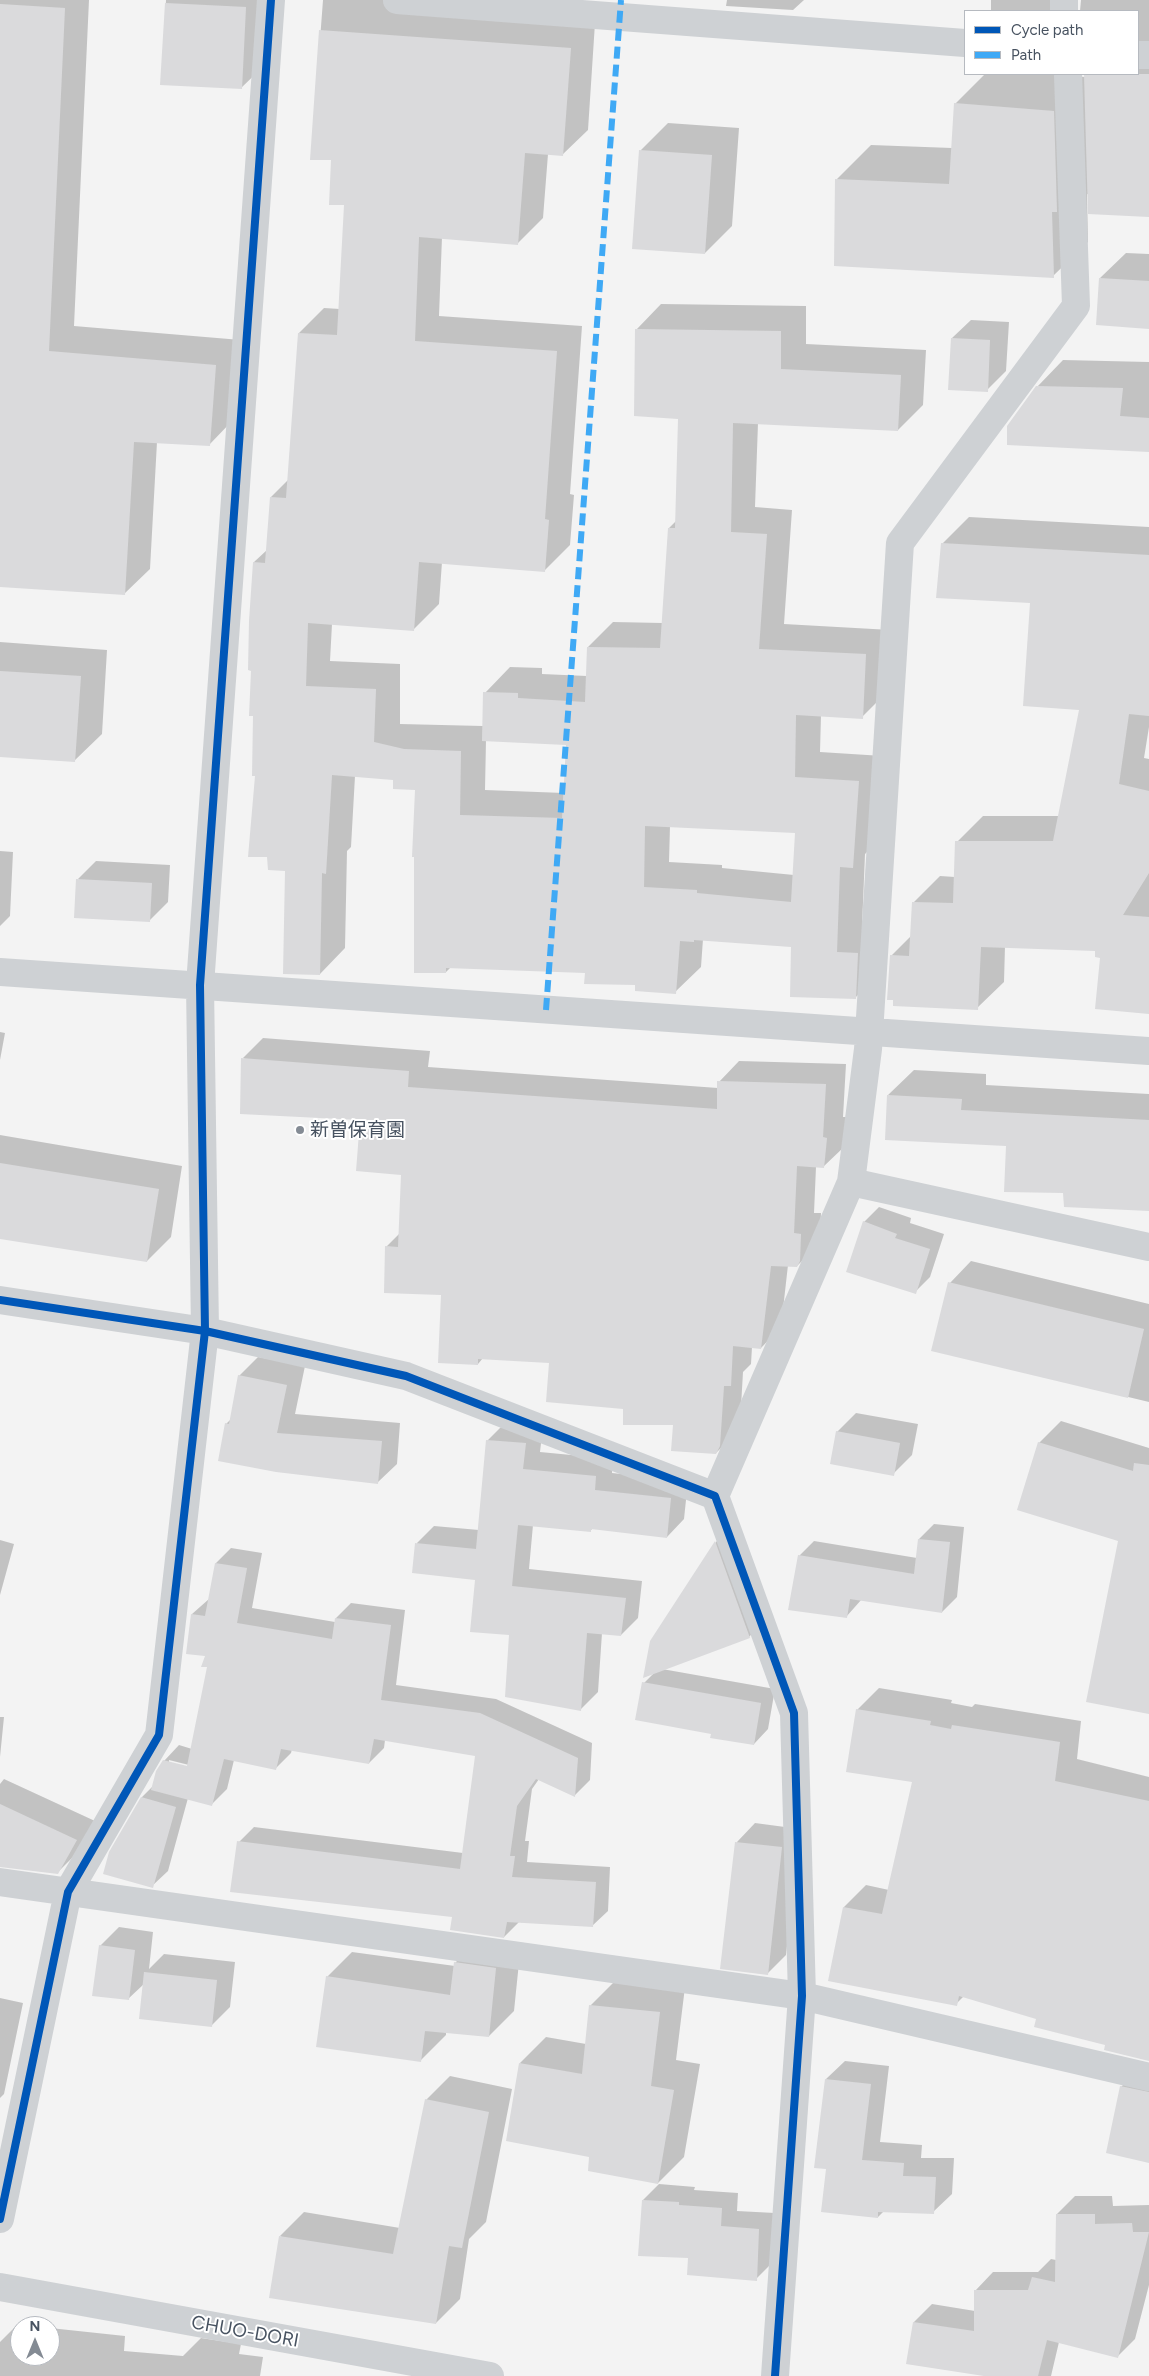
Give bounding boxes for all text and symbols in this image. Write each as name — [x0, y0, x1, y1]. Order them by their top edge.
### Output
legend — [964, 10, 1139, 75]
text: Cycle path — [1011, 21, 1083, 39]
text: Path — [1011, 46, 1041, 64]
place label: 新曽保育園 — [310, 1119, 405, 1141]
marker: 新曽保育園 — [294, 1124, 306, 1136]
street label: CHUO-DORI — [189, 2311, 301, 2353]
north arrow — [10, 2316, 60, 2366]
text: N — [30, 2318, 40, 2335]

